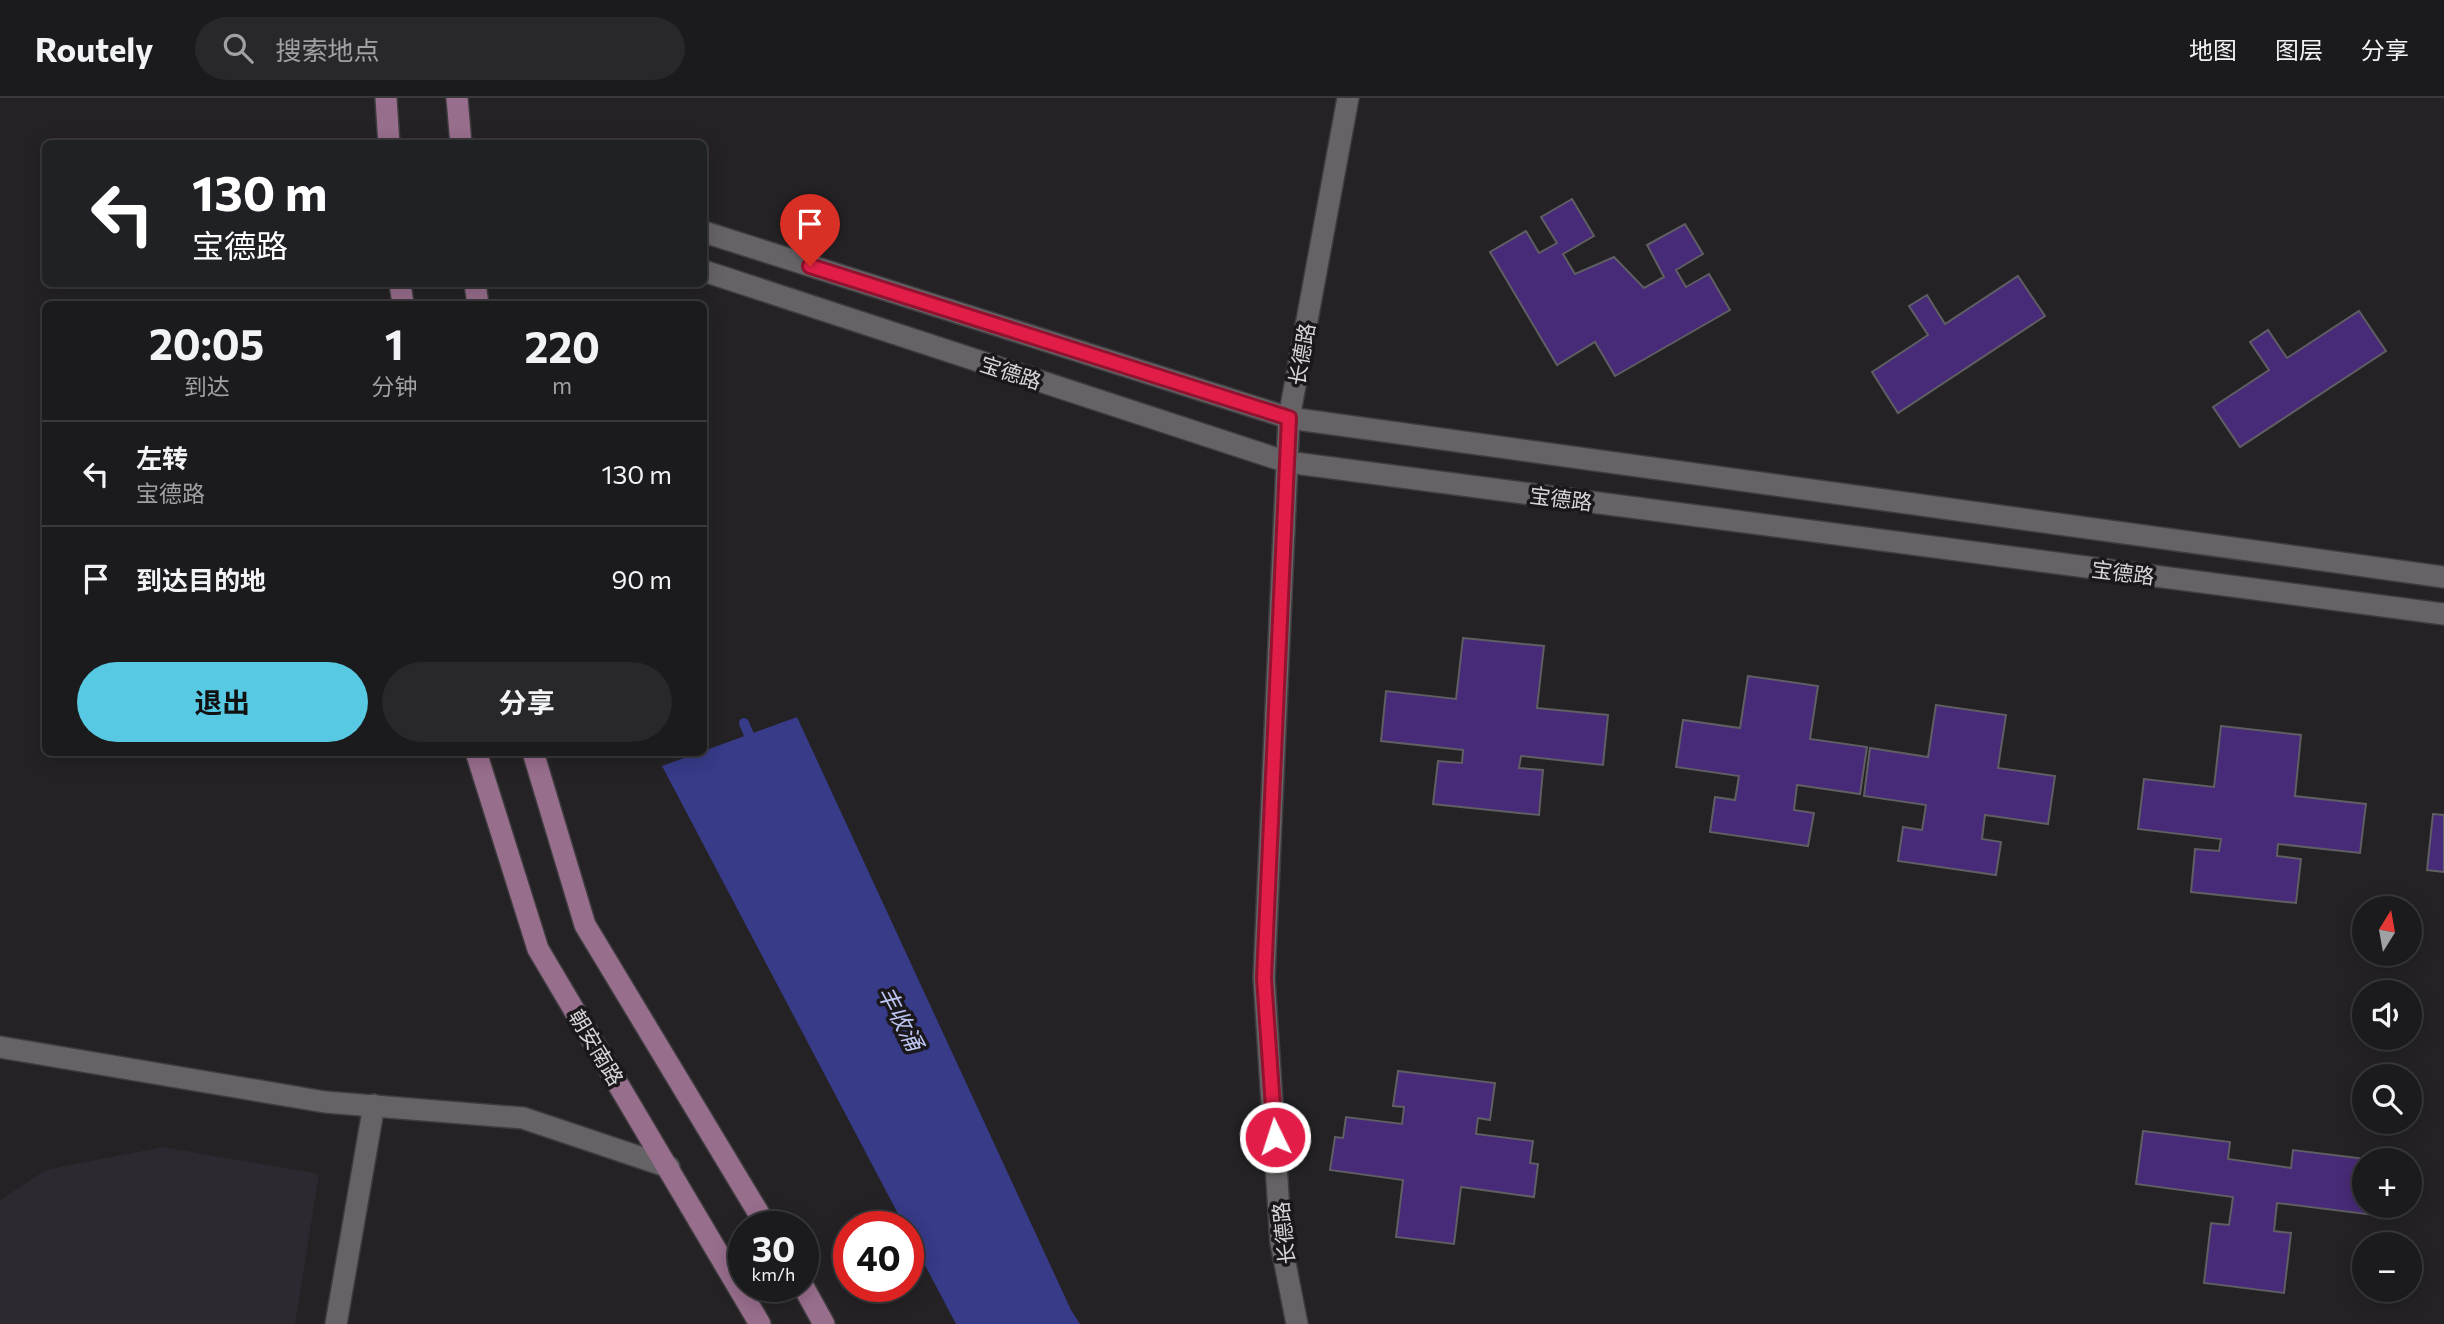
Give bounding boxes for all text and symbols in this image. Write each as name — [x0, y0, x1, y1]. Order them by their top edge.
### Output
search box — [195, 17, 685, 80]
text: Routely — [35, 28, 153, 69]
icon: search — [219, 29, 257, 67]
text: 搜索地点 — [275, 34, 380, 65]
text: 地图 — [2189, 35, 2237, 64]
text: 图层 — [2275, 35, 2323, 64]
text: 分享 — [2361, 35, 2409, 64]
text: 130 m — [192, 161, 327, 221]
icon: left — [77, 168, 168, 259]
pin — [780, 194, 840, 266]
icon: arrive — [791, 205, 829, 243]
text: 宝德路 — [192, 225, 288, 265]
text: 20:05 — [149, 317, 264, 369]
text: 1 — [385, 317, 404, 369]
text: 220 — [524, 320, 600, 372]
street label: 长德路 — [1283, 321, 1319, 387]
street label: 宝德路 — [977, 350, 1045, 394]
text: m — [552, 371, 572, 399]
text: 到达 — [184, 372, 230, 400]
text: 分钟 — [371, 372, 417, 400]
text: 左转 — [136, 442, 188, 473]
icon: left — [77, 455, 115, 493]
text: 130 m — [601, 458, 672, 489]
text: 宝德路 — [136, 479, 205, 507]
street label: 宝德路 — [1528, 482, 1594, 514]
street label: 宝德路 — [2090, 556, 2156, 588]
icon: arrive — [77, 560, 115, 598]
text: 90 m — [612, 563, 672, 594]
text: 到达目的地 — [136, 564, 266, 595]
button: 退出 — [77, 662, 368, 742]
button: 分享 — [382, 662, 672, 742]
north arrow — [2352, 896, 2422, 966]
map controls — [2352, 896, 2422, 1302]
button: sound — [2352, 980, 2422, 1050]
water label: 丰收涌 — [872, 981, 931, 1058]
street label: 朝安南路 — [565, 1005, 629, 1089]
button: search — [2352, 1064, 2422, 1134]
position arrow — [1238, 1100, 1312, 1174]
button: + — [2352, 1148, 2422, 1218]
street label: 长德路 — [1267, 1200, 1299, 1266]
speed limit sign: 40 — [833, 1211, 924, 1302]
text: 30 — [752, 1226, 795, 1269]
button: − — [2352, 1232, 2422, 1302]
text: km/h — [752, 1263, 795, 1285]

